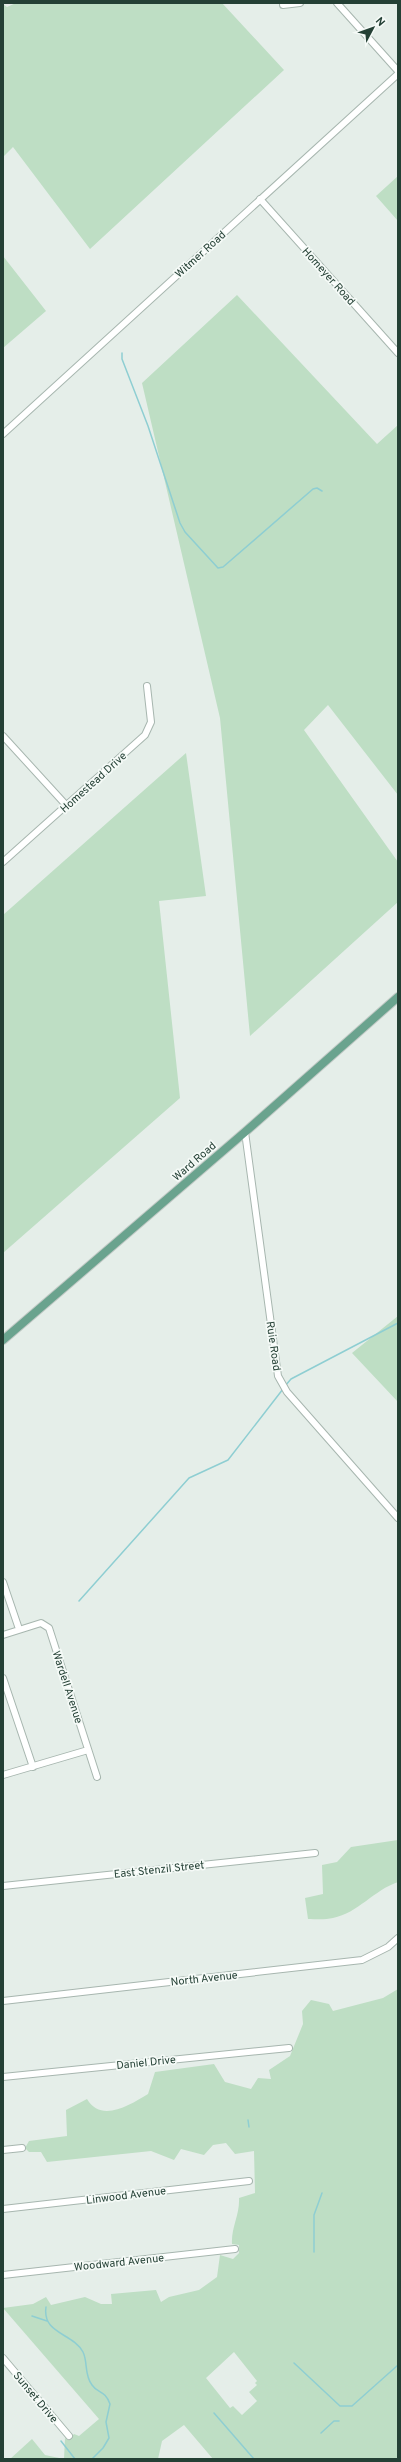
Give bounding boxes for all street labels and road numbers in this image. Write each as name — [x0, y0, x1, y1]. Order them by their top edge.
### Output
street label: Witmer Road — [172, 228, 229, 281]
street label: Homeyer Road — [299, 245, 358, 309]
street label: Homestead Drive — [57, 749, 130, 816]
street label: Ward Road — [170, 1139, 219, 1184]
street label: Ruie Road — [263, 1320, 283, 1372]
street label: Wardell Avenue — [49, 1649, 85, 1726]
street label: East Stenzil Street — [113, 1858, 205, 1882]
street label: North Avenue — [170, 1969, 238, 1989]
street label: Daniel Drive — [116, 2053, 177, 2073]
street label: Linwood Avenue — [85, 2184, 167, 2208]
street label: Woodward Avenue — [73, 2251, 165, 2275]
street label: Sunset Drive — [10, 2369, 61, 2426]

